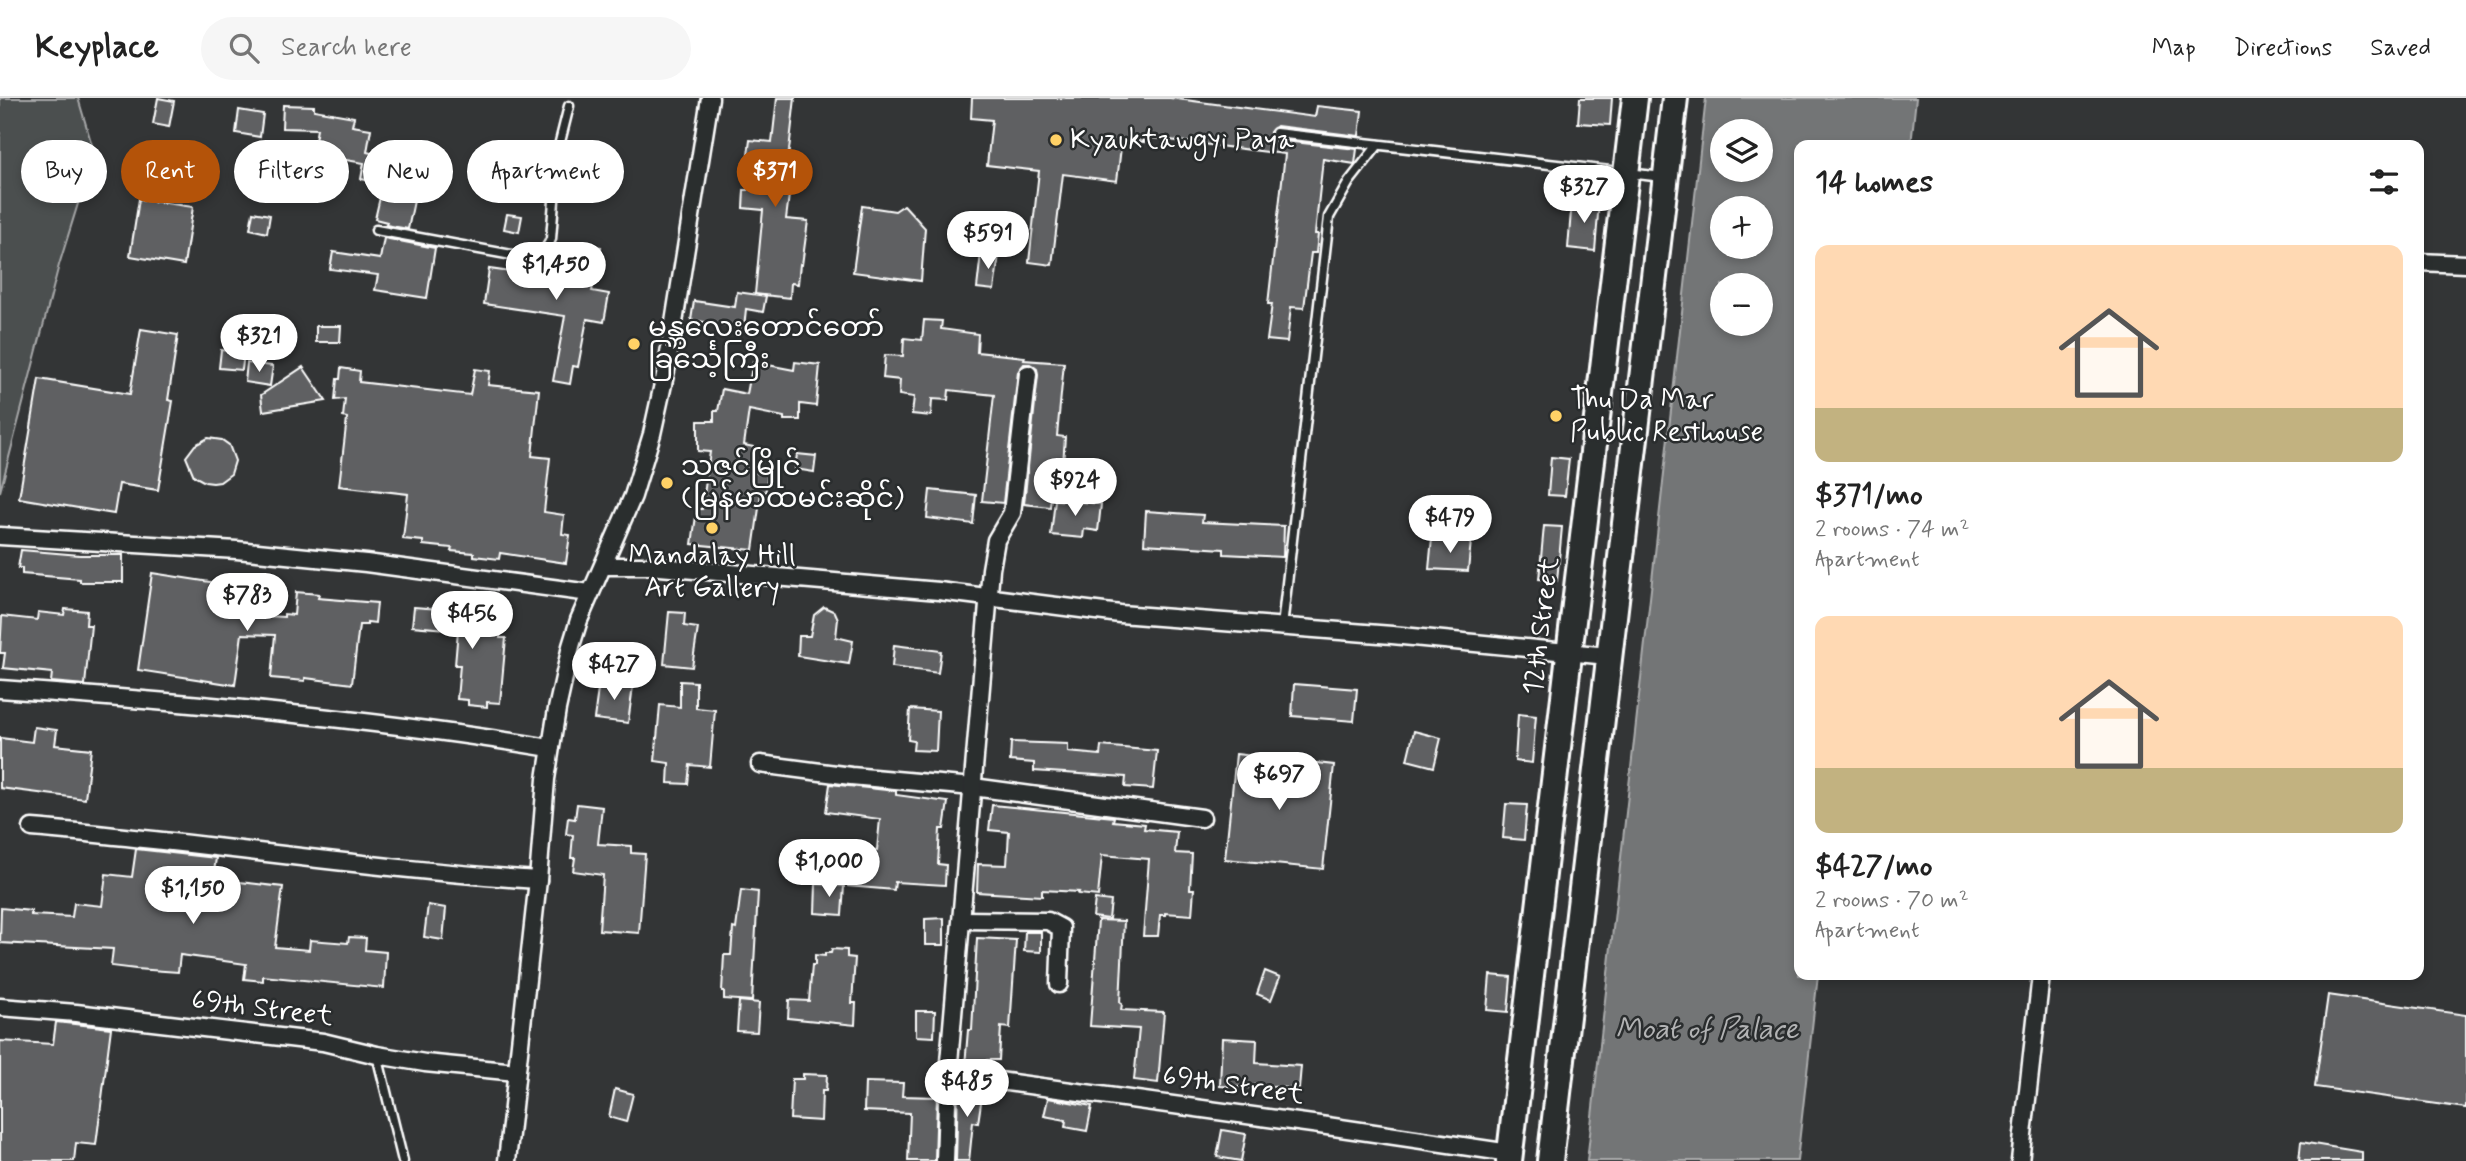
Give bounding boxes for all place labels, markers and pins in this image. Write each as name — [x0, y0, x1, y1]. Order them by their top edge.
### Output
place label: Kyauktawgyi Paya — [1070, 122, 1294, 161]
marker: Kyauktawgyi Paya — [1048, 132, 1064, 148]
pin: $371 — [734, 150, 816, 209]
pin: $327 — [1543, 166, 1625, 225]
pin: $591 — [947, 212, 1029, 271]
pin: $1,450 — [499, 242, 613, 302]
place label: မန္တလေးတောင်တော် ‌ခြင်္သေ့ကြီး — [648, 308, 884, 381]
pin: $321 — [218, 314, 300, 374]
marker: မန္တလေးတောင်တော် ‌ခြင်္သေ့ကြီး — [626, 336, 642, 352]
place label: Thu Da Mar Public Resthouse — [1570, 382, 1763, 451]
marker: Thu Da Mar Public Resthouse — [1548, 408, 1564, 424]
place label: သဇင်မြိုင် (မြန်မာထမင်းဆိုင်) — [681, 447, 904, 520]
pin: $924 — [1034, 458, 1116, 518]
marker: သဇင်မြိုင် (မြန်မာထမင်းဆိုင်) — [659, 475, 675, 491]
pin: $479 — [1409, 496, 1491, 555]
marker: Mandalay Hill Art Gallery — [704, 520, 720, 536]
place label: Mandalay Hill Art Gallery — [628, 538, 796, 607]
pin: $783 — [206, 574, 288, 633]
pin: $456 — [431, 592, 513, 651]
pin: $427 — [573, 642, 655, 702]
pin: $697 — [1238, 752, 1320, 812]
pin: $1,000 — [772, 840, 886, 899]
pin: $1,150 — [136, 866, 250, 926]
pin: $485 — [926, 1060, 1008, 1119]

